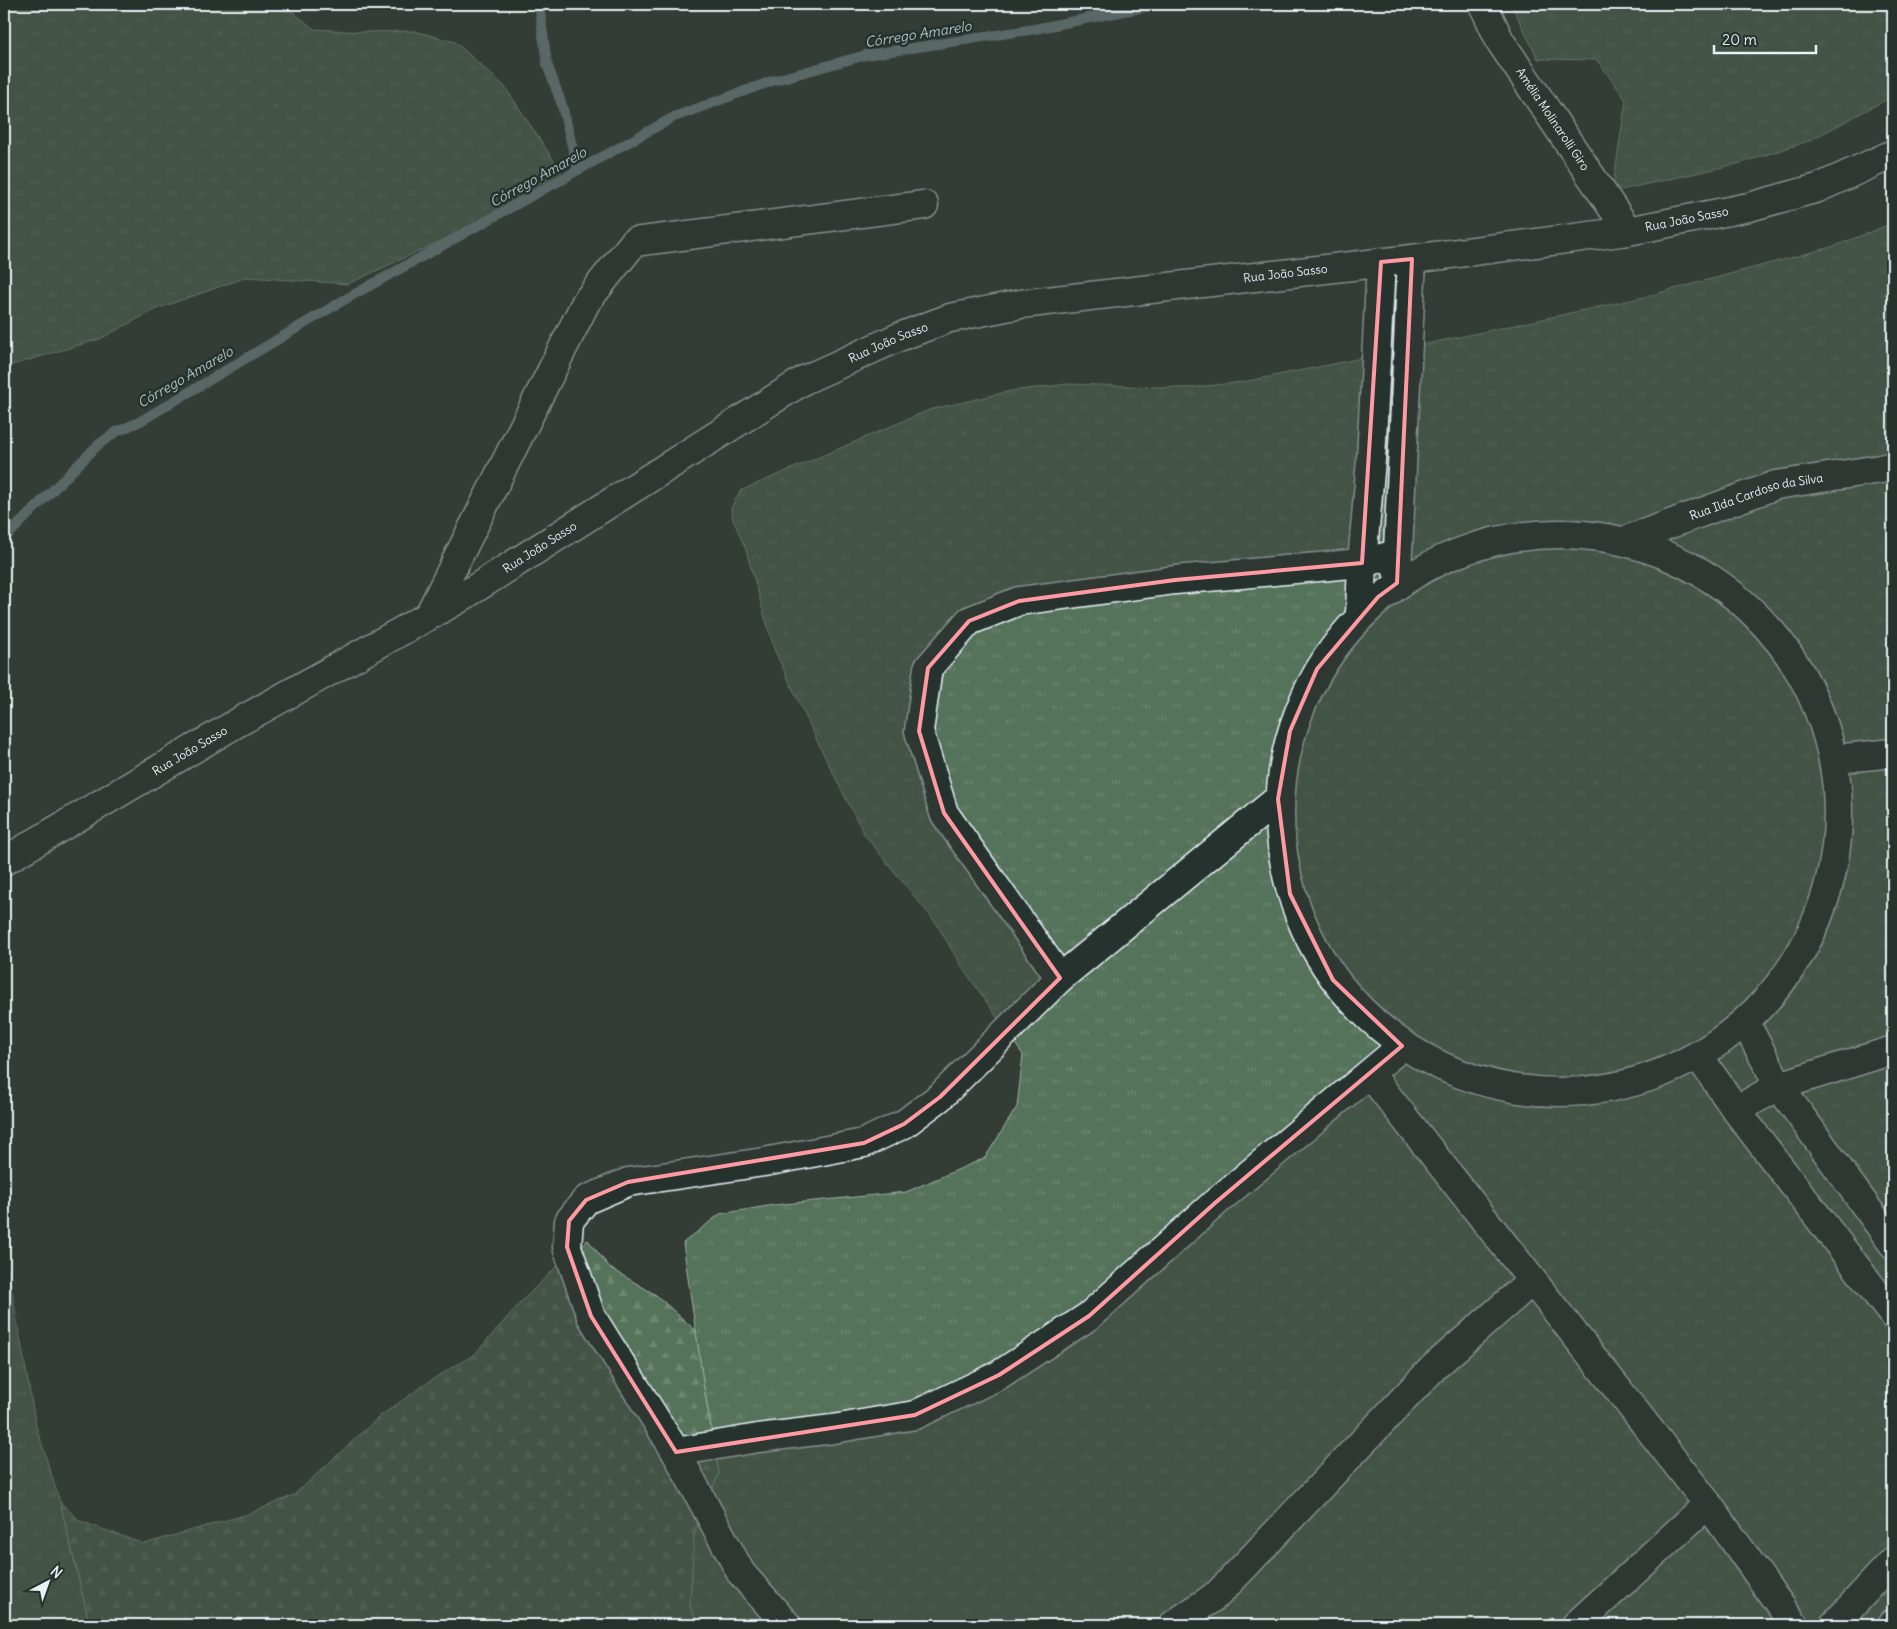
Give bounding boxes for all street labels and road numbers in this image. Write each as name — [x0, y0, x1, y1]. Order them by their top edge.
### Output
street label: Amélia Molinarolli Giro — [1513, 65, 1593, 173]
street label: Rua João Sasso — [1644, 203, 1730, 234]
street label: Rua João Sasso — [1242, 261, 1329, 285]
street label: Rua João Sasso — [846, 319, 930, 366]
street label: Rua Ilda Cardoso da Silva — [1687, 470, 1824, 523]
street label: Rua João Sasso — [500, 518, 580, 576]
street label: Rua João Sasso — [149, 722, 230, 779]

